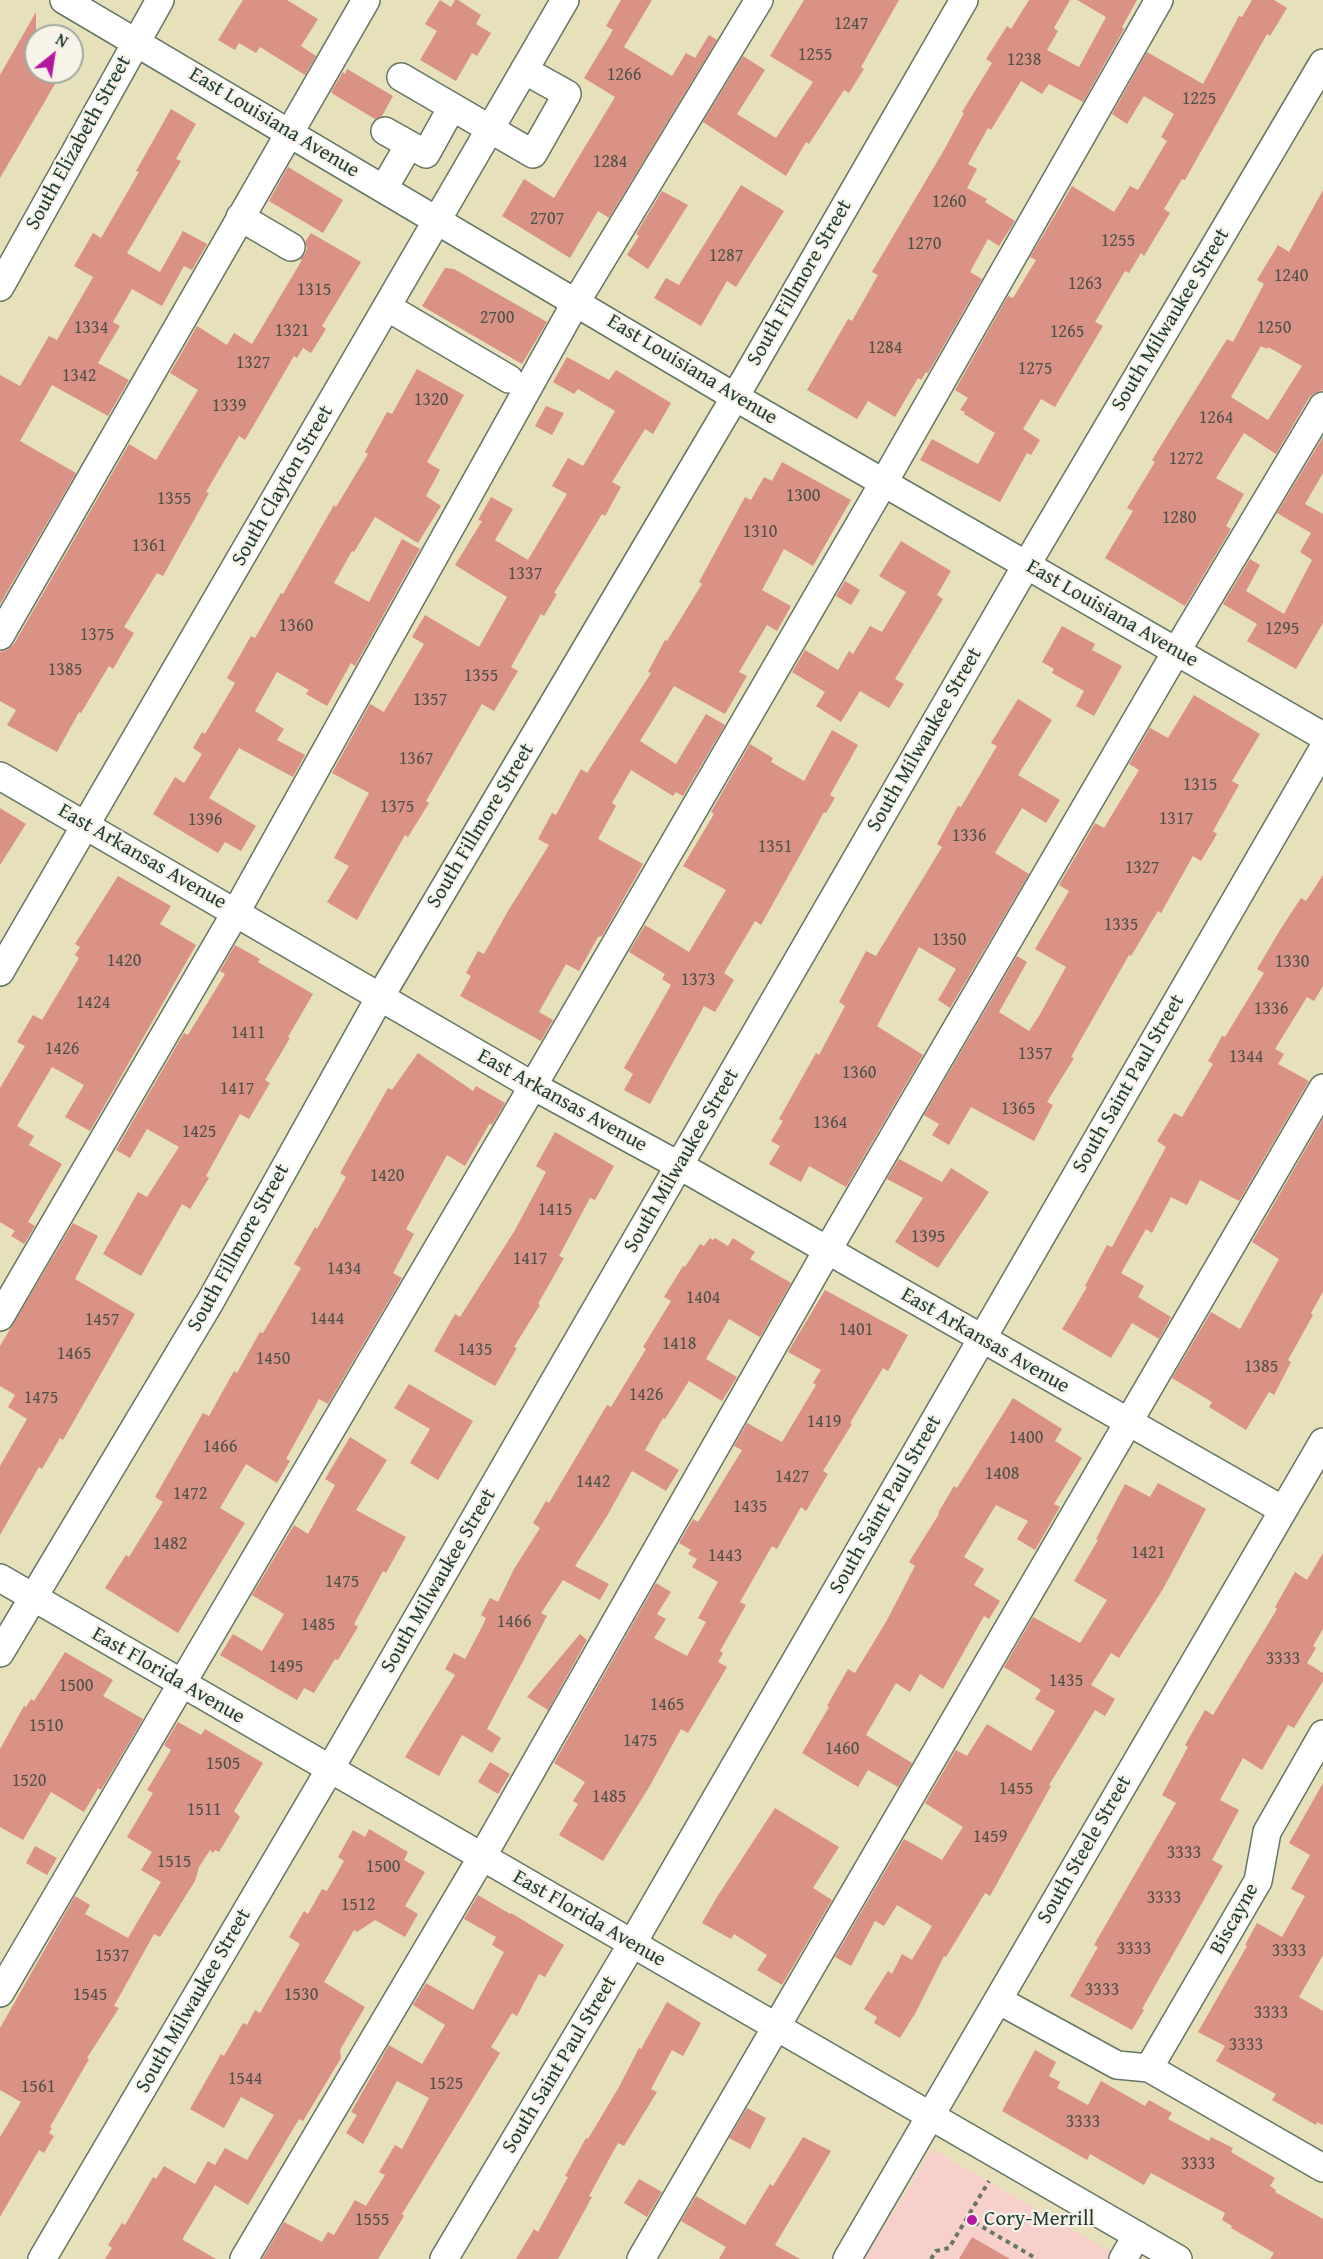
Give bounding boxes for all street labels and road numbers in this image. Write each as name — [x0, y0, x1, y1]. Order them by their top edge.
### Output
street label: South Elizabeth Street — [21, 51, 137, 235]
street label: East Louisiana Avenue — [184, 62, 364, 184]
street label: South Fillmore Street — [742, 195, 858, 371]
street label: South Milwaukee Street — [1106, 224, 1236, 416]
street label: East Louisiana Avenue — [602, 309, 782, 431]
street label: South Clayton Street — [227, 401, 339, 571]
street label: East Louisiana Avenue — [1022, 555, 1202, 673]
street label: South Milwaukee Street — [862, 643, 988, 837]
street label: South Fillmore Street — [422, 739, 540, 913]
street label: East Arkansas Avenue — [53, 798, 231, 916]
street label: South Saint Paul Street — [1068, 990, 1190, 1178]
street label: East Arkansas Avenue — [473, 1044, 651, 1158]
street label: South Milwaukee Street — [619, 1064, 745, 1258]
street label: South Fillmore Street — [182, 1160, 296, 1336]
street label: East Arkansas Avenue — [896, 1282, 1074, 1400]
street label: South Saint Paul Street — [825, 1411, 947, 1599]
street label: South Milwaukee Street — [376, 1484, 502, 1678]
street label: East Florida Avenue — [87, 1622, 249, 1730]
street label: South Steele Street — [1032, 1771, 1138, 1929]
street label: East Florida Avenue — [508, 1865, 670, 1973]
street label: Biscayne — [1205, 1879, 1265, 1959]
street label: South Milwaukee Street — [131, 1904, 257, 2098]
street label: South Saint Paul Street — [497, 1972, 623, 2158]

